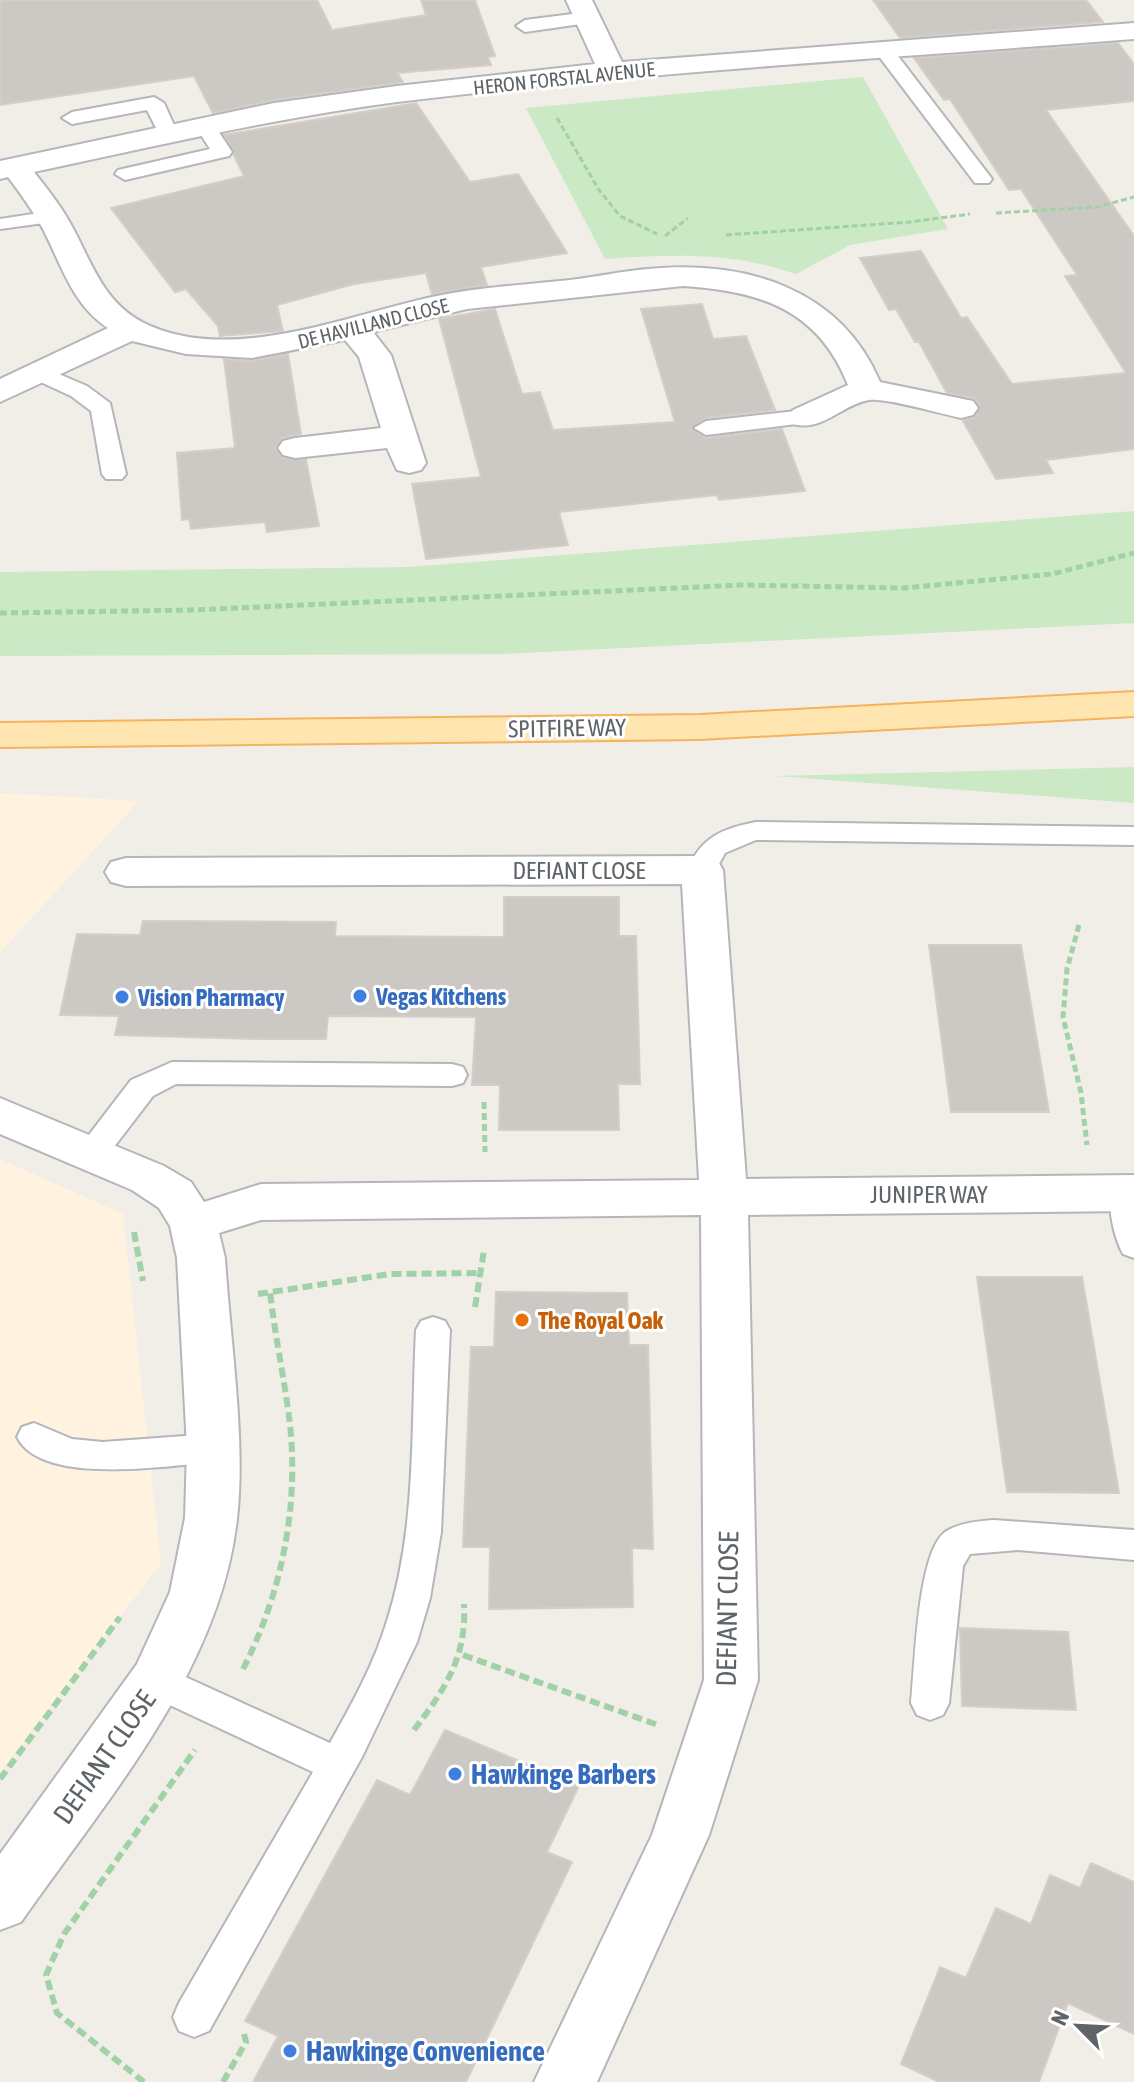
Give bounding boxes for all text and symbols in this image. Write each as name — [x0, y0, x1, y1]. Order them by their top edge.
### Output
street label: HERON FORSTAL AVENUE — [472, 57, 656, 99]
street label: DE HAVILLAND CLOSE — [295, 293, 451, 353]
street label: SPITFIRE WAY — [508, 713, 627, 743]
street label: DEFIANT CLOSE — [512, 857, 646, 884]
place label: Vegas Kitchens — [375, 983, 507, 1010]
place label: Vision Pharmacy — [137, 984, 284, 1011]
marker: Vegas Kitchens — [351, 987, 369, 1005]
marker: Vision Pharmacy — [113, 988, 131, 1006]
street label: JUNIPER WAY — [870, 1181, 988, 1208]
place label: The Royal Oak — [538, 1307, 664, 1334]
marker: The Royal Oak — [513, 1311, 531, 1329]
street label: DEFIANT CLOSE — [710, 1531, 744, 1687]
street label: DEFIANT CLOSE — [46, 1684, 162, 1830]
place label: Hawkinge Barbers — [471, 1758, 656, 1790]
marker: Hawkinge Barbers — [446, 1765, 464, 1783]
north arrow — [1038, 1986, 1118, 2066]
text: N — [1045, 2007, 1074, 2029]
place label: Hawkinge Convenience — [306, 2035, 545, 2067]
marker: Hawkinge Convenience — [281, 2042, 299, 2060]

